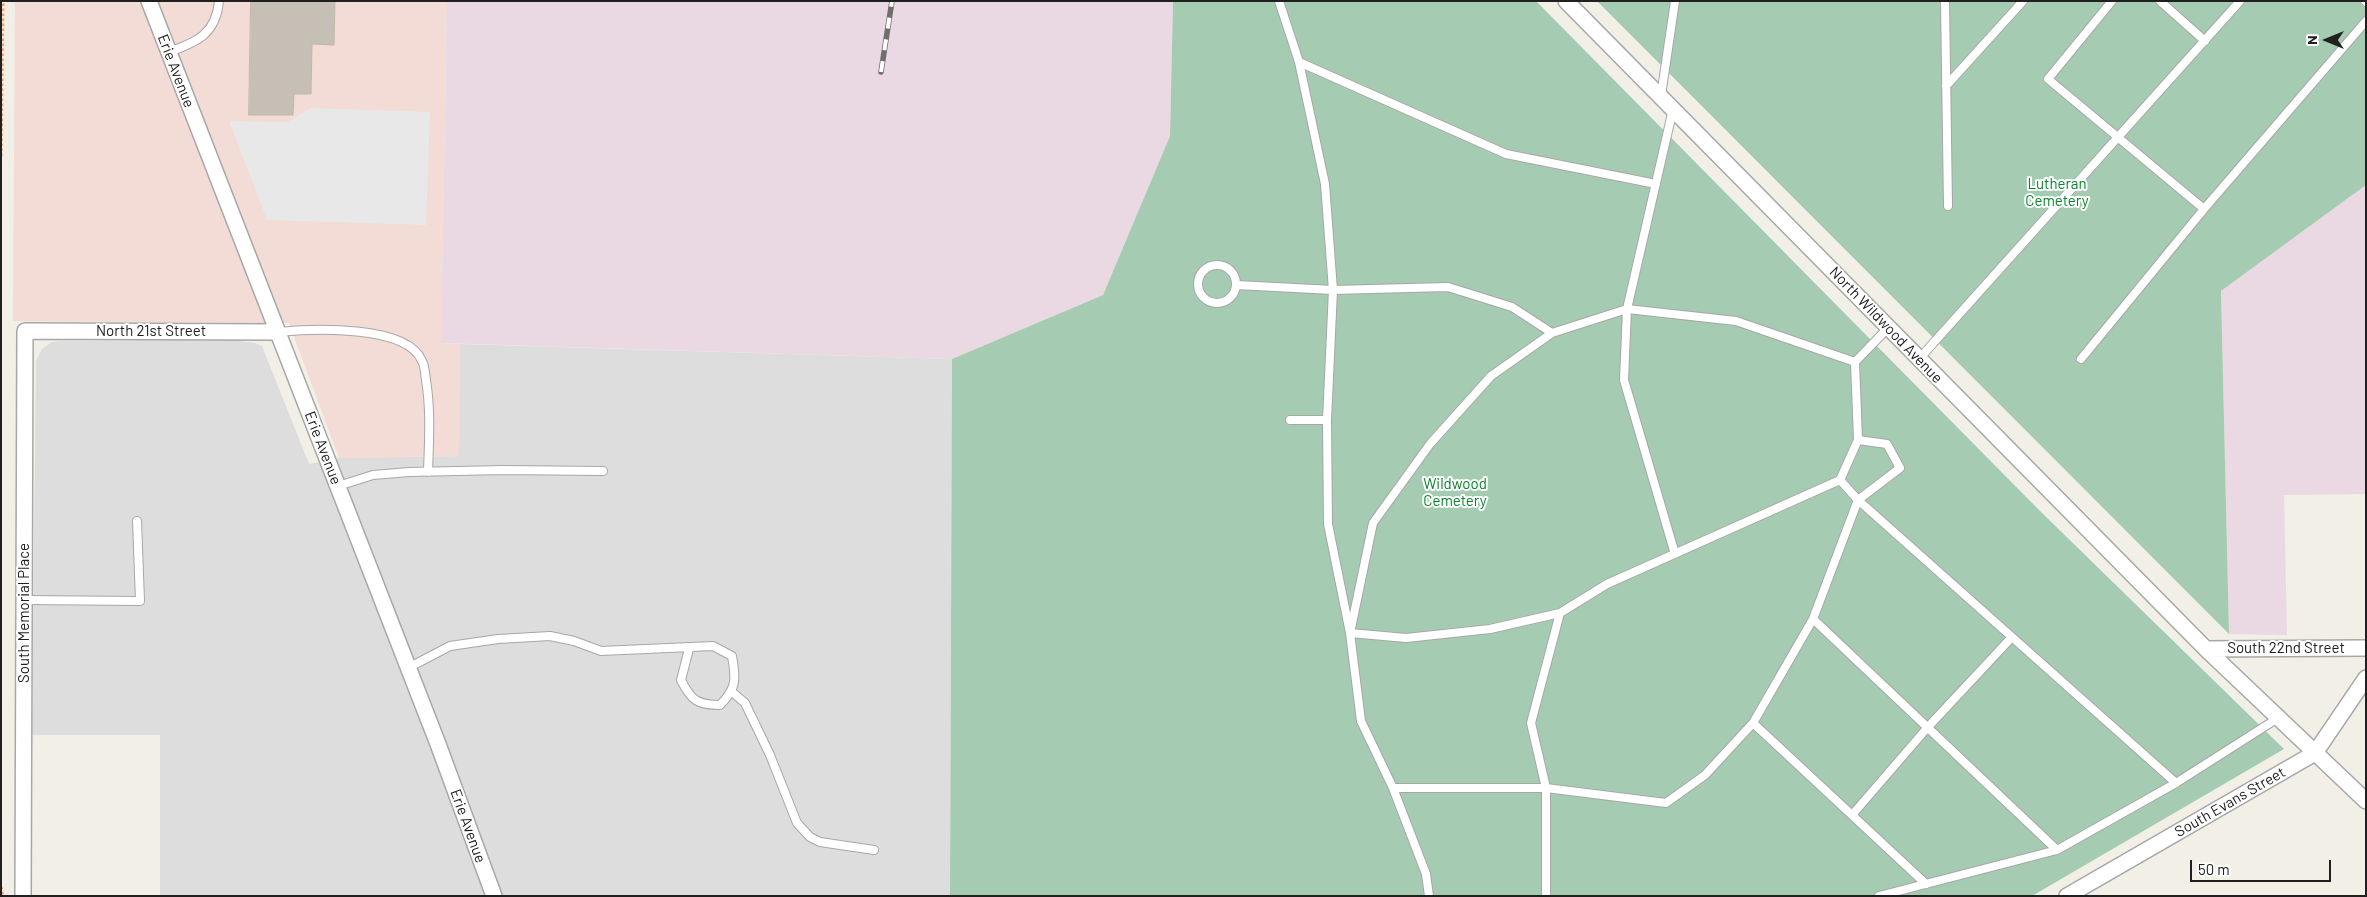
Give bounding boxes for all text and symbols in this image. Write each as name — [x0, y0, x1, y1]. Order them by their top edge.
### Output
north arrow — [2302, 15, 2352, 65]
street label: Erie Avenue — [154, 32, 198, 110]
text: N — [2303, 35, 2320, 45]
park label: Lutheran Cemetery — [2025, 175, 2089, 210]
street label: North Wildwood Avenue — [1826, 263, 1946, 387]
street label: North 21st Street — [96, 322, 206, 340]
street label: Erie Avenue — [301, 409, 345, 487]
park label: Wildwood Cemetery — [1423, 475, 1487, 510]
street label: South Memorial Place — [15, 543, 33, 683]
street label: South 22nd Street — [2227, 639, 2345, 657]
street label: South Evans Street — [2172, 763, 2288, 841]
street label: Erie Avenue — [446, 787, 490, 865]
scale bar — [2192, 850, 2333, 882]
text: 50 m — [2198, 860, 2230, 878]

